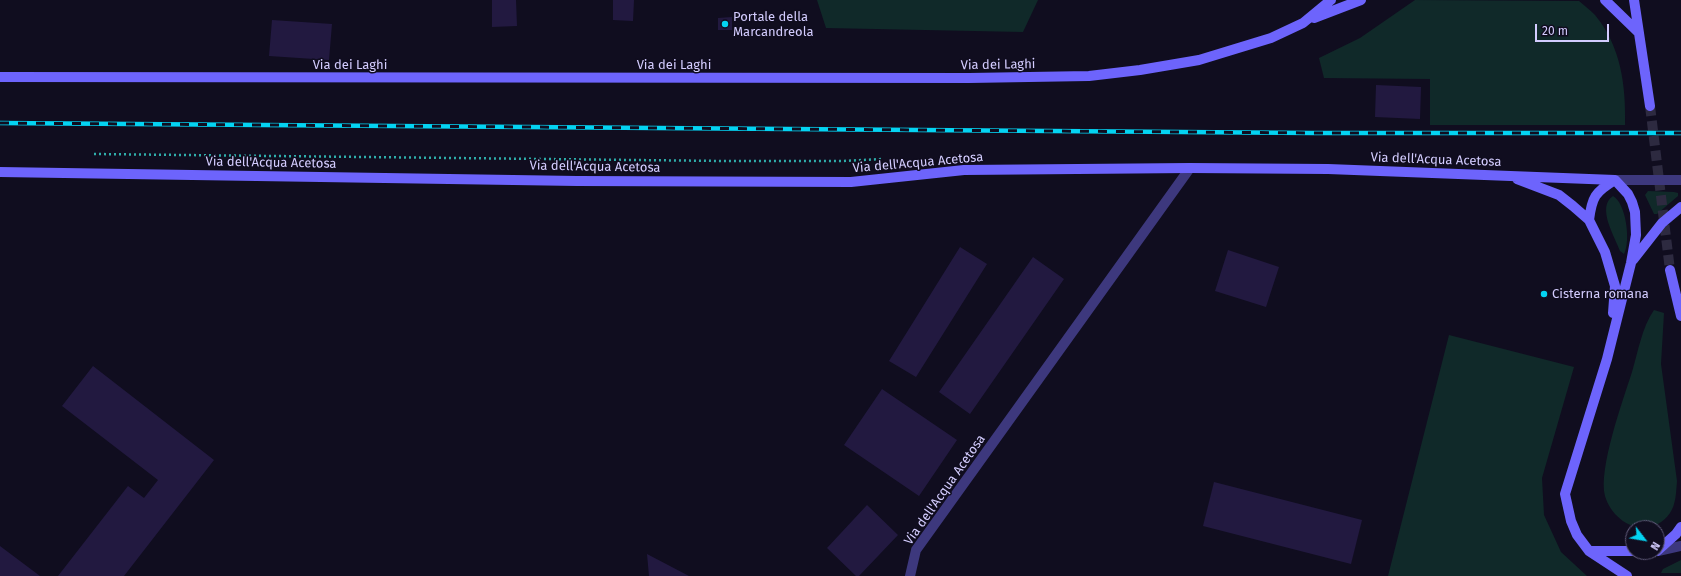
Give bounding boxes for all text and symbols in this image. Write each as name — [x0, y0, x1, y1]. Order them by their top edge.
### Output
place label: Portale della Marcandreola — [733, 9, 813, 40]
scale bar — [1537, 16, 1611, 42]
marker: Portale della Marcandreola — [720, 19, 730, 29]
text: 20 m — [1542, 24, 1568, 38]
street label: Via dei Laghi — [313, 57, 387, 73]
street label: Via dei Laghi — [637, 57, 711, 73]
street label: Via dei Laghi — [961, 57, 1035, 73]
street label: Via dell'Acqua Acetosa — [852, 150, 984, 176]
street label: Via dell'Acqua Acetosa — [1370, 150, 1502, 170]
street label: Via dell'Acqua Acetosa — [205, 154, 337, 172]
street label: Via dell'Acqua Acetosa — [529, 158, 661, 176]
place label: Cisterna romana — [1552, 286, 1649, 302]
marker: Cisterna romana — [1539, 289, 1549, 299]
street label: Via dell'Acqua Acetosa — [901, 432, 989, 548]
north arrow — [1625, 520, 1665, 560]
text: N — [1647, 539, 1662, 552]

